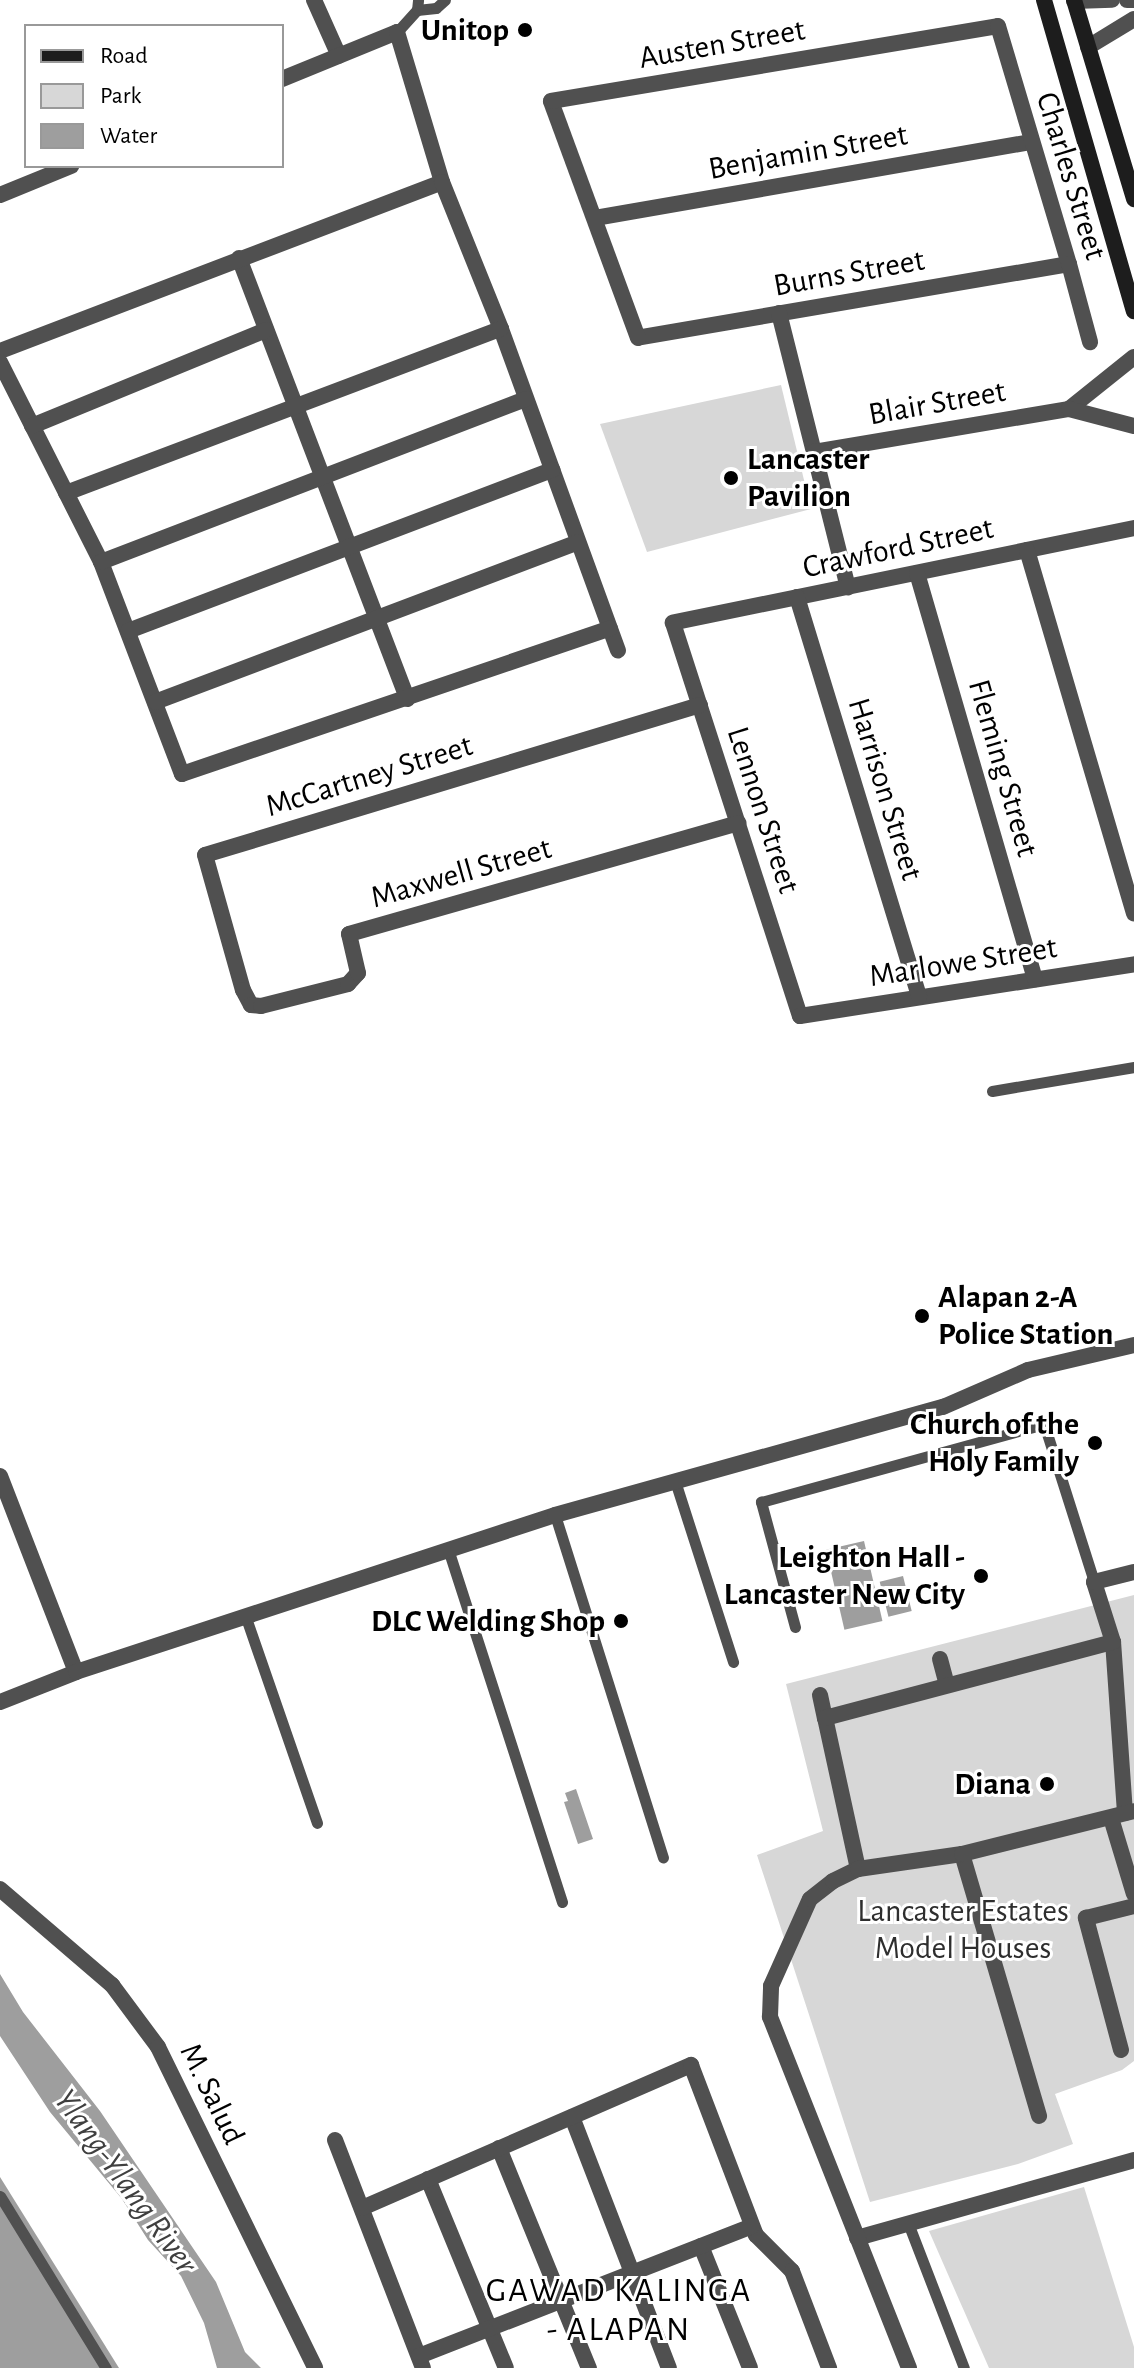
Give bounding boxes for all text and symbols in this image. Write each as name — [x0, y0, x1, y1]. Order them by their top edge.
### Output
place label: Unitop — [421, 11, 509, 49]
street label: Austen Street — [636, 11, 808, 77]
marker: Unitop — [516, 21, 534, 39]
legend — [24, 24, 284, 168]
text: Road — [100, 44, 148, 68]
text: Park — [100, 84, 141, 108]
street label: Charles Street — [1027, 88, 1115, 264]
street label: Benjamin Street — [705, 116, 911, 188]
text: Water — [100, 124, 157, 148]
street label: Burns Street — [771, 241, 927, 305]
street label: Blair Street — [865, 372, 1009, 434]
place label: Lancaster Pavilion — [747, 441, 869, 516]
marker: Lancaster Pavilion — [722, 469, 740, 487]
street label: Crawford Street — [799, 509, 997, 587]
street label: Fleming Street — [959, 675, 1047, 861]
street label: Harrison Street — [839, 693, 931, 885]
street label: Lennon Street — [718, 722, 808, 898]
street label: McCartney Street — [261, 726, 477, 826]
street label: Maxwell Street — [366, 829, 556, 917]
street label: Marlowe Street — [866, 928, 1060, 996]
place label: Alapan 2-A Police Station — [938, 1279, 1113, 1354]
marker: Alapan 2-A Police Station — [913, 1307, 931, 1325]
place label: Church of the Holy Family — [910, 1406, 1079, 1481]
marker: Church of the Holy Family — [1086, 1434, 1104, 1452]
place label: Leighton Hall - Lancaster New City — [724, 1539, 965, 1614]
marker: Leighton Hall - Lancaster New City — [972, 1567, 990, 1585]
place label: DLC Welding Shop — [371, 1602, 605, 1640]
marker: DLC Welding Shop — [612, 1612, 630, 1630]
place label: Diana — [954, 1765, 1031, 1803]
marker: Diana — [1038, 1775, 1056, 1793]
park label: Lancaster Estates Model Houses — [857, 1893, 1069, 1968]
street label: M. Salud — [171, 2037, 253, 2151]
water label: Ylang-Ylang River — [44, 2082, 206, 2282]
district label: GAWAD KALINGA - ALAPAN — [486, 2271, 752, 2350]

